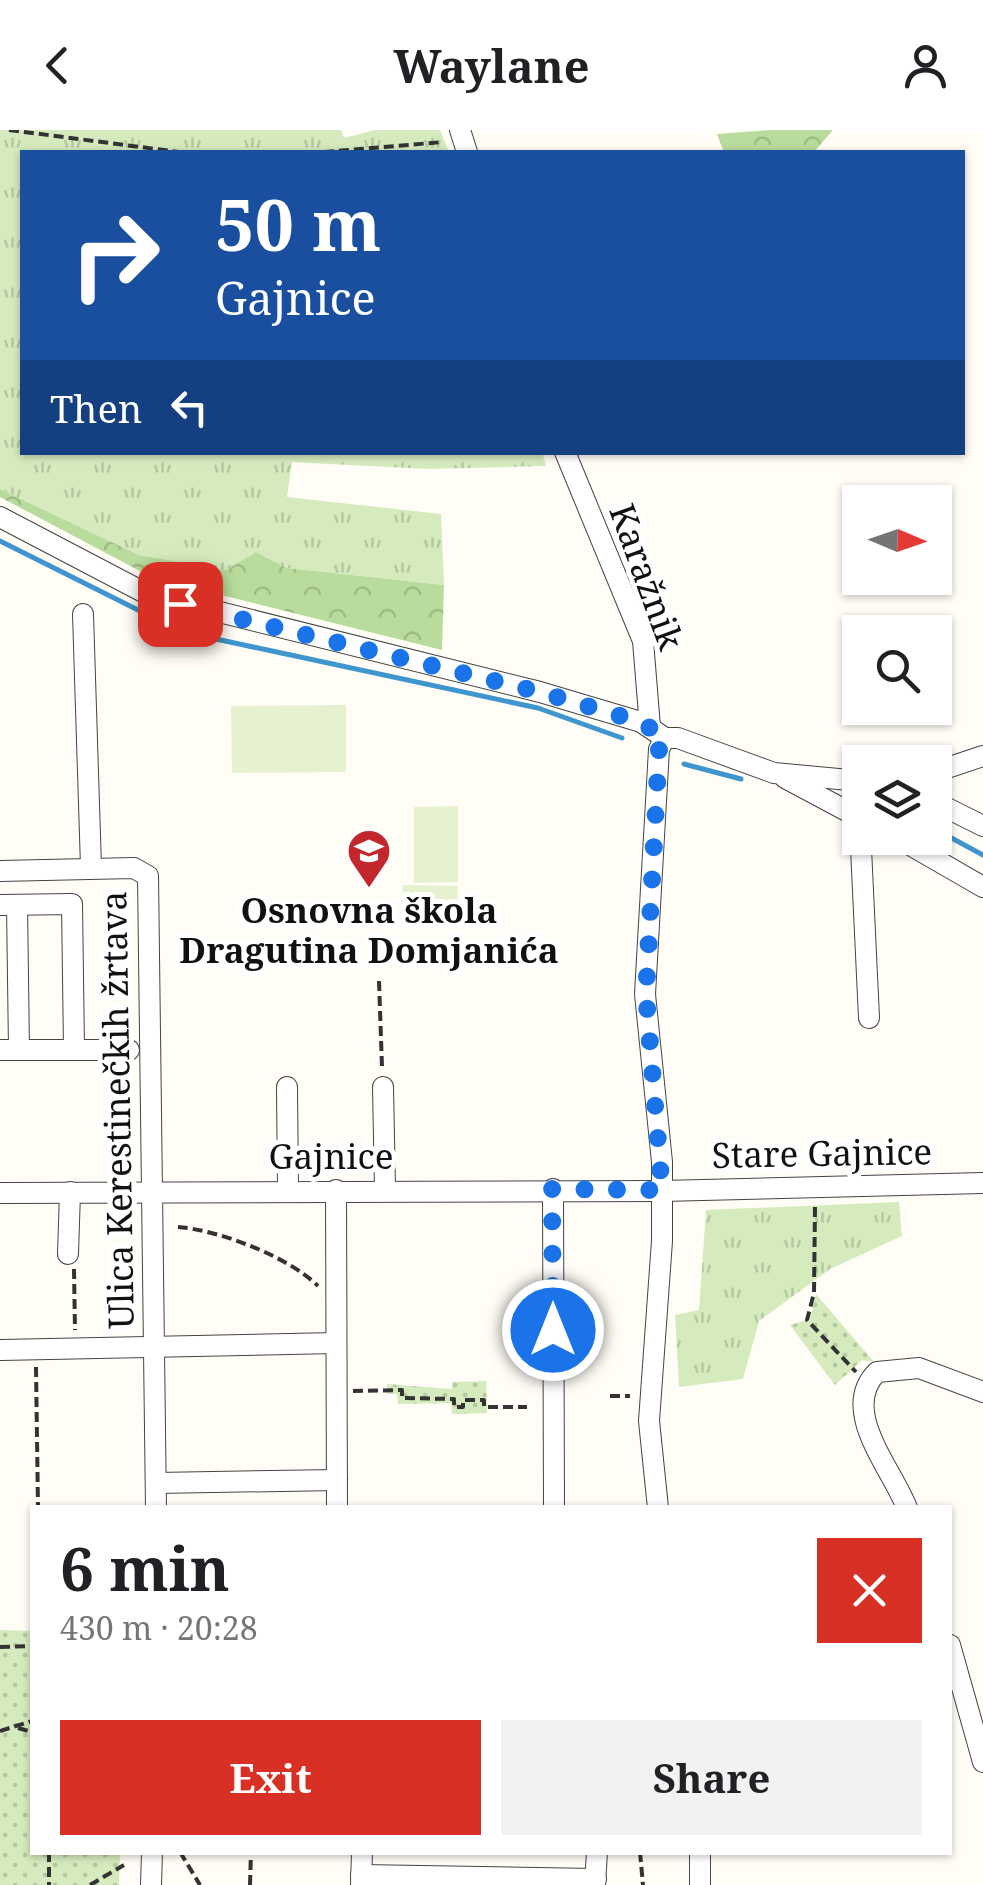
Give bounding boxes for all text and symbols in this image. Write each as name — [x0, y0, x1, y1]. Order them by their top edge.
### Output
text: Waylane — [394, 35, 589, 96]
icon: back — [30, 38, 85, 93]
icon: person — [898, 38, 953, 93]
text: 50 m — [215, 176, 381, 272]
icon: right — [50, 190, 180, 320]
text: Gajnice — [215, 267, 376, 328]
icon: left — [162, 380, 217, 435]
text: Then — [50, 382, 142, 434]
north arrow — [842, 485, 952, 595]
map controls — [842, 485, 952, 855]
street label: Karažnik — [599, 497, 696, 656]
pin — [138, 562, 223, 647]
icon: arrive — [153, 577, 208, 632]
button: search — [842, 615, 952, 725]
button: layers — [842, 745, 952, 855]
school or university icon: Osnovna škola Dragutina Domjanića — [346, 828, 392, 889]
place label: Osnovna škola Dragutina Domjanića — [179, 886, 559, 973]
street label: Ulica Kerestinečkih žrtava — [89, 891, 144, 1329]
street label: Stare Gajnice — [711, 1127, 933, 1178]
street label: Gajnice — [269, 1132, 393, 1179]
position arrow — [501, 1278, 605, 1382]
text: 6 min — [60, 1527, 230, 1609]
button: close — [817, 1538, 922, 1643]
text: 430 m · 20:28 — [60, 1606, 258, 1649]
button: Exit — [60, 1720, 481, 1835]
button: Share — [501, 1720, 922, 1835]

